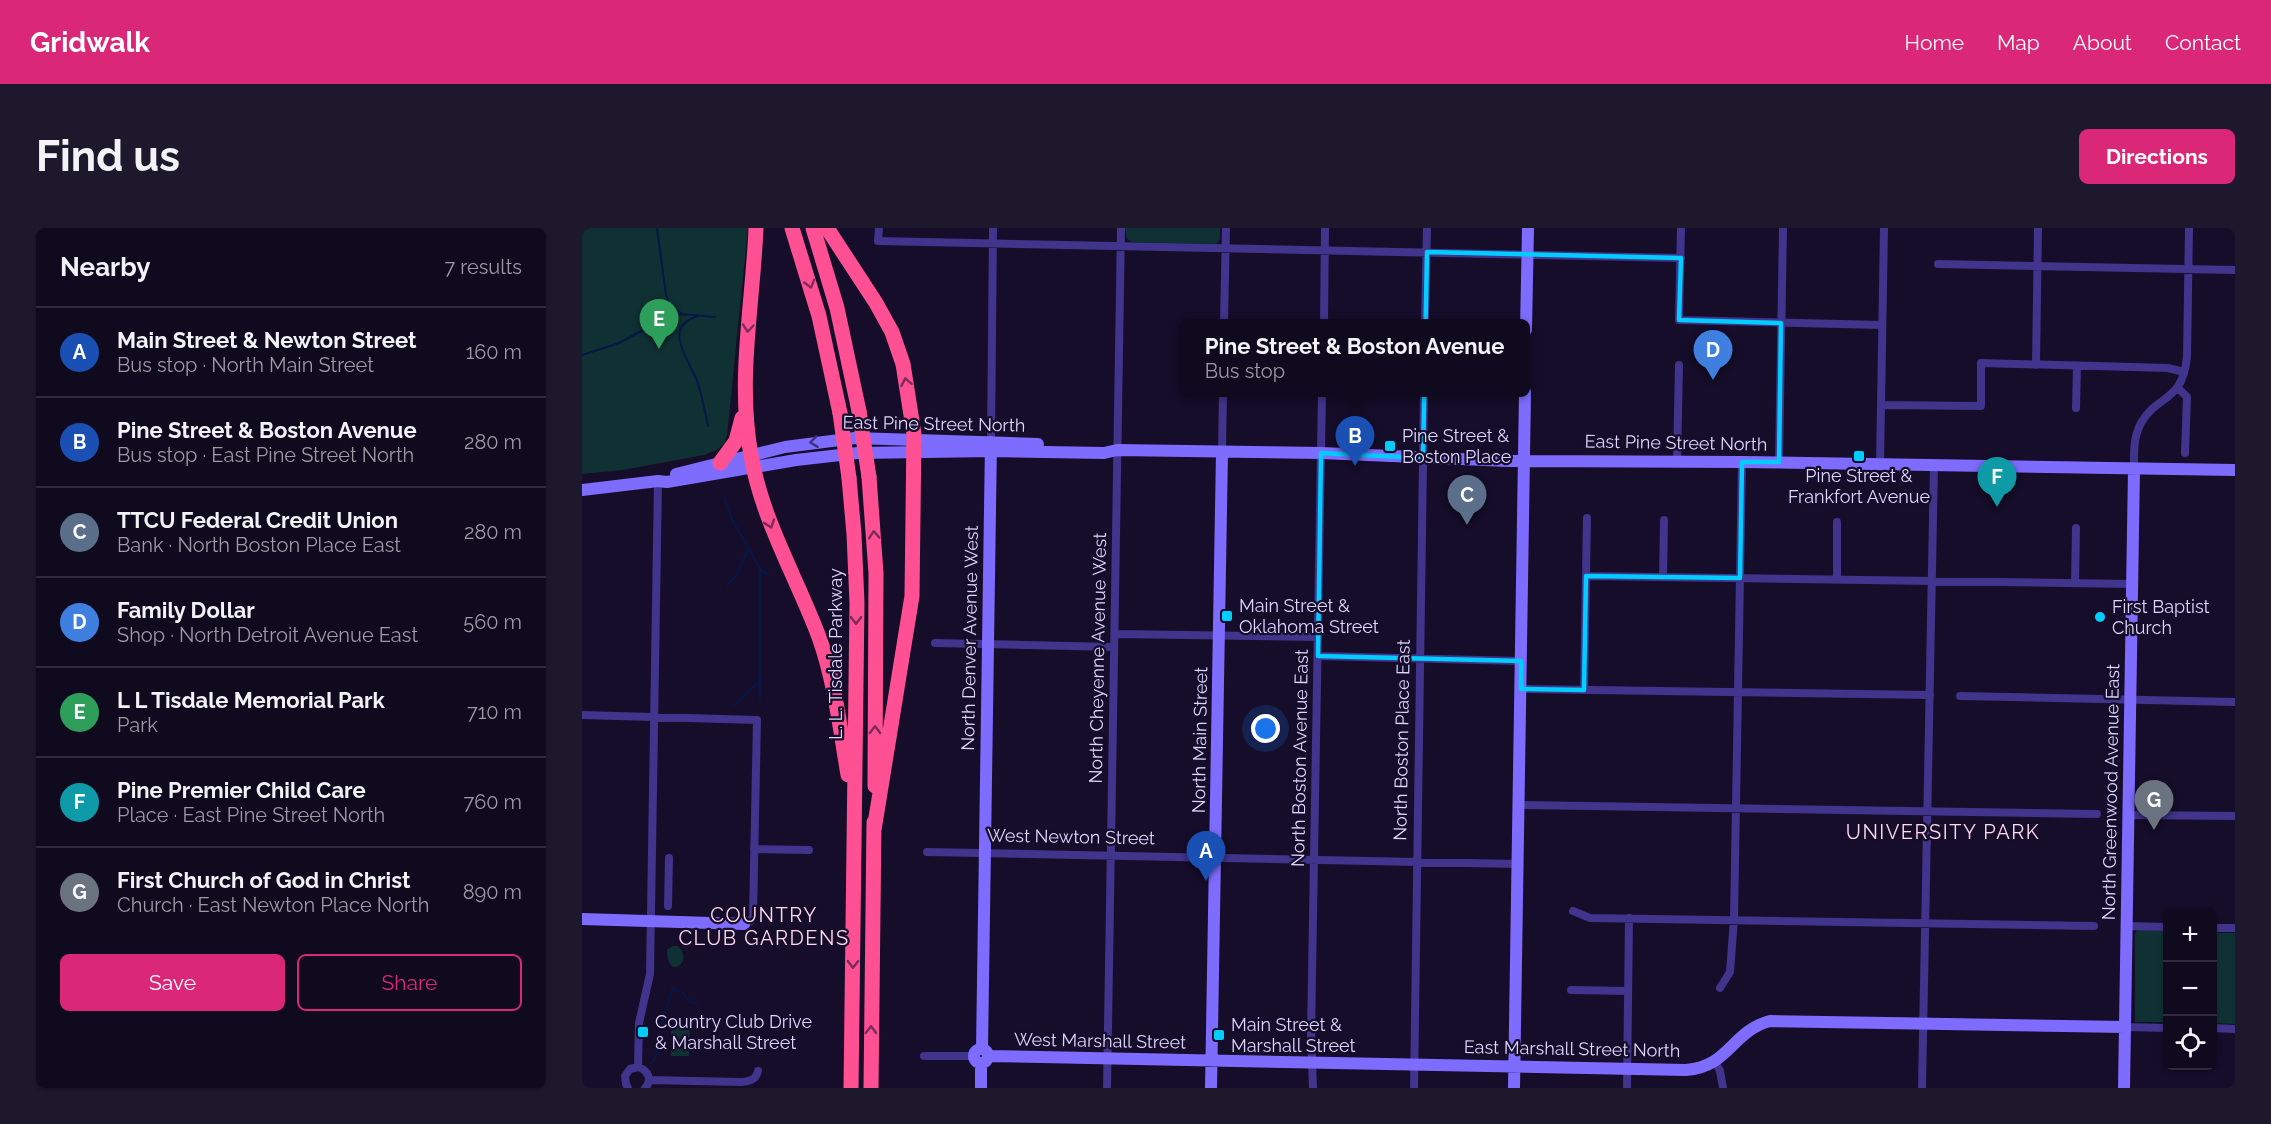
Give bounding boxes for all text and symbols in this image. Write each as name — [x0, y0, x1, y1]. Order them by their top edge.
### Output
text: Gridwalk — [30, 26, 150, 59]
text: Home — [1905, 30, 1964, 55]
text: Map — [1997, 30, 2040, 55]
text: About — [2073, 30, 2132, 55]
text: Contact — [2165, 30, 2241, 55]
button: Directions — [2079, 129, 2235, 184]
text: Find us — [36, 132, 180, 181]
text: Nearby — [60, 252, 150, 282]
text: 7 results — [444, 255, 522, 279]
one-way arrow — [802, 279, 815, 289]
pin: E — [640, 300, 679, 349]
popup — [1179, 319, 1530, 397]
one-way arrow — [742, 324, 755, 333]
text: Main Street & Newton Street — [117, 327, 416, 353]
pin: D — [1694, 330, 1732, 380]
text: Pine Street & Boston Avenue — [1205, 333, 1504, 359]
text: A — [73, 340, 86, 364]
text: 160 m — [466, 340, 522, 364]
text: Bus stop · North Main Street — [117, 353, 374, 377]
text: Bus stop — [1205, 359, 1285, 383]
one-way arrow — [900, 377, 913, 387]
street label: East Pine Street North — [843, 411, 1025, 436]
pin: B — [1336, 416, 1374, 466]
text: Pine Street & Boston Avenue — [117, 417, 417, 443]
place label: Pine Street & Boston Place — [1402, 425, 1512, 467]
text: B — [73, 430, 86, 454]
text: 280 m — [464, 430, 522, 454]
street label: East Pine Street North — [1585, 430, 1767, 455]
one-way arrow — [810, 436, 819, 448]
marker: Pine Street & Boston Place — [1383, 439, 1397, 453]
text: Bus stop · East Pine Street North — [117, 443, 414, 467]
marker: Pine Street & Frankfort Avenue — [1852, 449, 1866, 463]
pin: F — [1978, 458, 2016, 507]
place label: Pine Street & Frankfort Avenue — [1788, 465, 1930, 507]
pin: C — [1448, 476, 1486, 525]
text: TTCU Federal Credit Union — [117, 507, 398, 533]
one-way arrow — [762, 518, 775, 529]
text: C — [73, 520, 86, 544]
text: 280 m — [464, 520, 522, 544]
street label: North Denver Avenue West — [957, 525, 982, 751]
one-way arrow — [868, 531, 881, 540]
street label: North Cheyenne Avenue West — [1085, 532, 1110, 783]
text: Bank · North Boston Place East — [117, 533, 401, 557]
street label: L. L. Tisdale Parkway — [825, 568, 846, 740]
place label: Main Street & Oklahoma Street — [1239, 595, 1379, 637]
place label: First Baptist Church — [2112, 596, 2210, 638]
text: Family Dollar — [117, 597, 255, 623]
marker: Main Street & Oklahoma Street — [1220, 609, 1234, 623]
text: D — [72, 610, 87, 634]
text: 560 m — [463, 610, 522, 634]
marker: First Baptist Church — [2093, 610, 2107, 624]
one-way arrow — [850, 616, 863, 625]
text: Shop · North Detroit Avenue East — [117, 623, 418, 647]
street label: North Boston Place East — [1389, 639, 1414, 841]
street label: North Boston Avenue East — [1287, 649, 1312, 867]
street label: North Greenwood Avenue East — [2098, 664, 2123, 920]
street label: North Main Street — [1188, 667, 1211, 813]
text: L L Tisdale Memorial Park — [117, 687, 385, 713]
text: E — [73, 700, 86, 724]
text: 710 m — [467, 700, 522, 724]
text: Park — [117, 713, 158, 737]
your location — [1251, 714, 1280, 743]
one-way arrow — [869, 725, 881, 734]
text: Pine Premier Child Care — [117, 777, 366, 803]
pin: G — [2134, 780, 2174, 830]
text: F — [74, 790, 85, 814]
text: 760 m — [464, 790, 522, 814]
text: Place · East Pine Street North — [117, 803, 385, 827]
district label: UNIVERSITY PARK — [1846, 820, 2040, 844]
street label: West Newton Street — [987, 825, 1155, 848]
pin: A — [1186, 832, 1226, 881]
text: First Church of God in Christ — [117, 867, 411, 893]
text: G — [72, 880, 87, 904]
text: 890 m — [463, 880, 522, 904]
text: Church · East Newton Place North — [117, 893, 429, 917]
district label: COUNTRY CLUB GARDENS — [678, 903, 850, 950]
map controls — [2163, 908, 2217, 1070]
button: + — [2163, 908, 2217, 962]
button: Save — [60, 954, 285, 1011]
button: Share — [297, 954, 522, 1011]
one-way arrow — [846, 960, 859, 969]
button: − — [2163, 962, 2217, 1016]
place label: Country Club Drive & Marshall Street — [655, 1011, 812, 1053]
place label: Main Street & Marshall Street — [1231, 1014, 1356, 1056]
button: locate — [2163, 1016, 2217, 1070]
marker: Country Club Drive & Marshall Street — [636, 1025, 650, 1039]
one-way arrow — [865, 1025, 877, 1034]
marker: Main Street & Marshall Street — [1212, 1028, 1226, 1042]
street label: West Marshall Street — [1014, 1029, 1186, 1053]
street label: East Marshall Street North — [1464, 1036, 1680, 1061]

